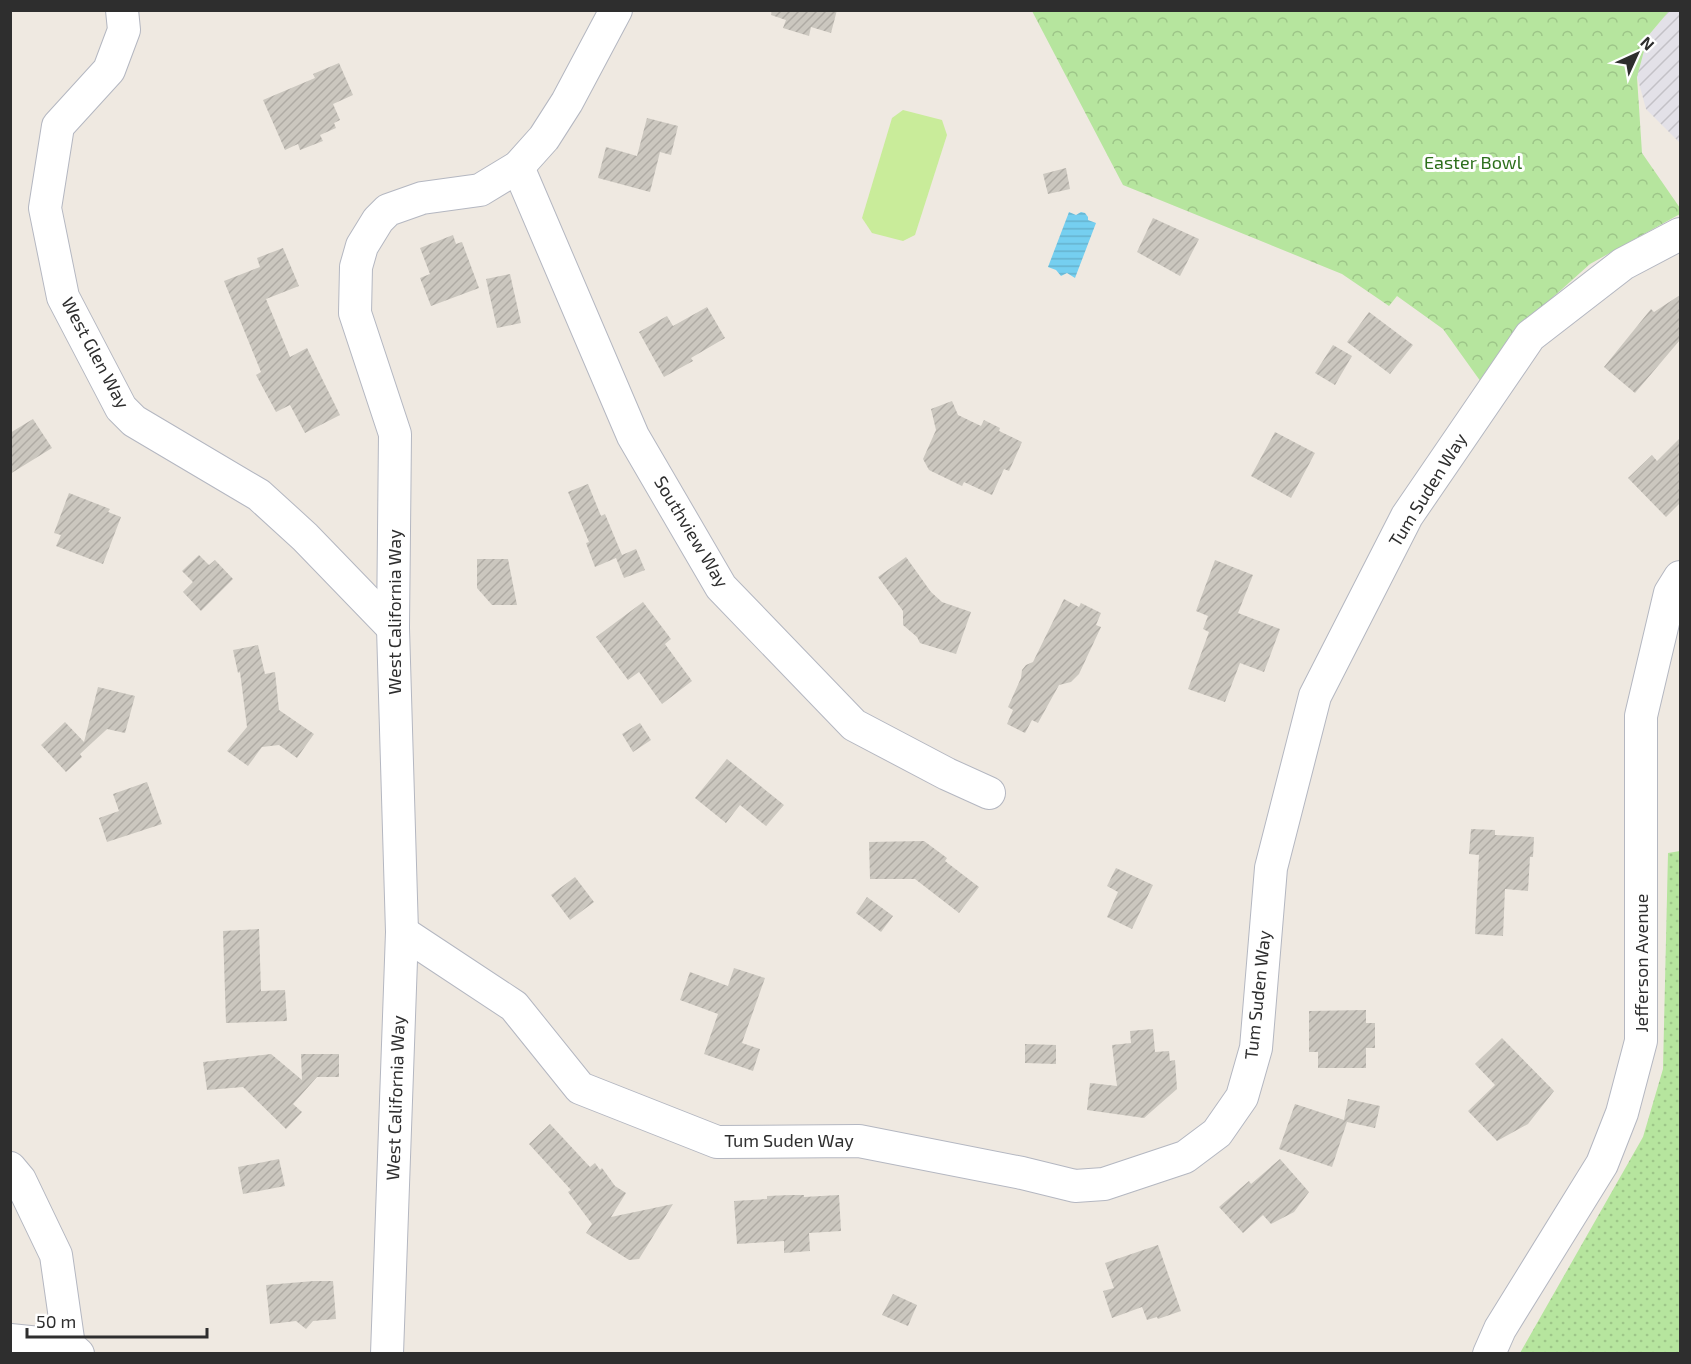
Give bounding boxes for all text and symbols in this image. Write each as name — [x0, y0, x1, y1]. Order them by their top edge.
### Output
north arrow — [1607, 24, 1667, 84]
text: N — [1637, 32, 1659, 54]
park label: Easter Bowl — [1424, 151, 1523, 173]
street label: West Glen Way — [57, 293, 135, 413]
street label: Tum Suden Way — [1383, 428, 1471, 550]
street label: Southview Way — [650, 472, 734, 592]
street label: West California Way — [383, 529, 405, 695]
street label: Jefferson Avenue — [1630, 893, 1652, 1033]
street label: Tum Suden Way — [1239, 929, 1275, 1061]
street label: West California Way — [381, 1014, 409, 1181]
street label: Tum Suden Way — [724, 1129, 854, 1151]
scale bar — [27, 1301, 207, 1339]
text: 50 m — [36, 1310, 76, 1332]

